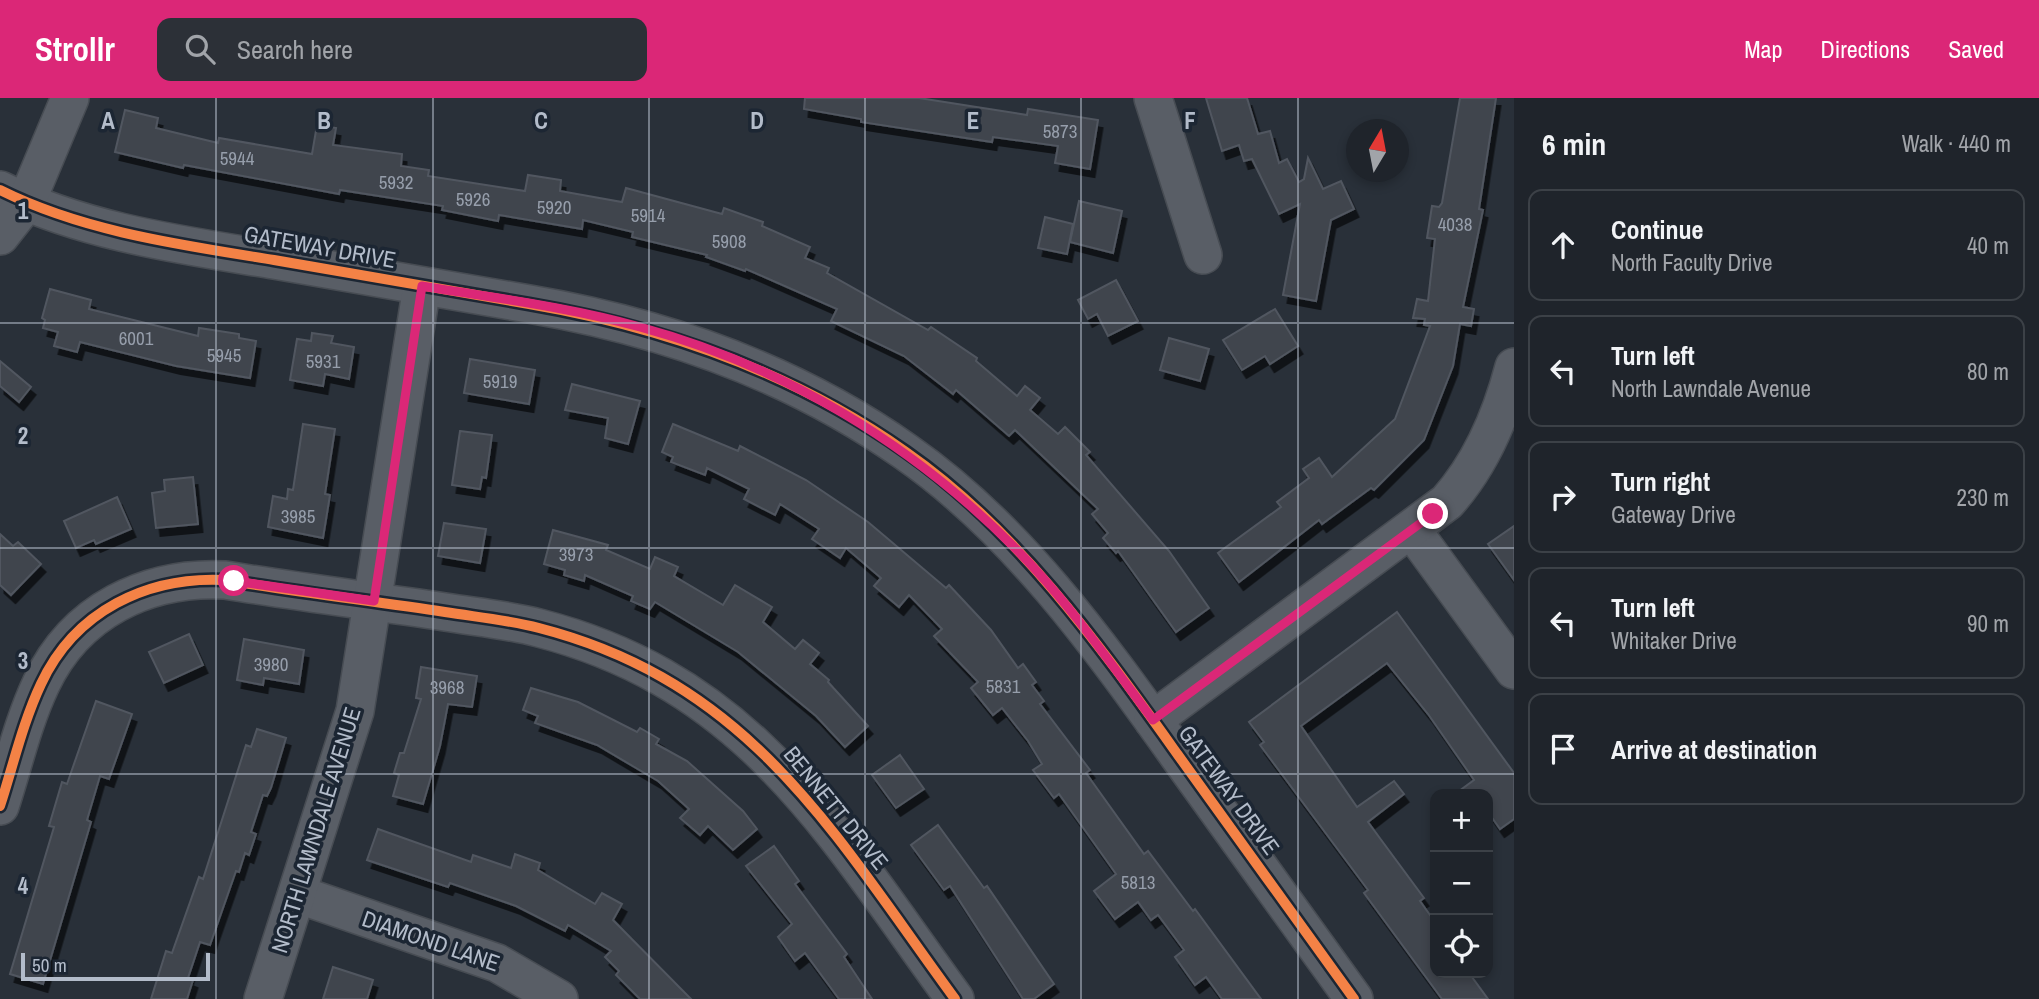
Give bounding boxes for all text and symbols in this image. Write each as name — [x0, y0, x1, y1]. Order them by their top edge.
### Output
search box — [157, 18, 647, 81]
text: Strollr — [35, 27, 115, 71]
icon: search — [181, 30, 219, 68]
text: Search here — [237, 32, 353, 67]
text: Map — [1744, 33, 1782, 65]
text: Directions — [1820, 33, 1910, 65]
text: Saved — [1948, 33, 2004, 65]
text: A — [101, 105, 115, 136]
text: B — [317, 105, 331, 136]
text: C — [534, 105, 548, 136]
text: D — [750, 105, 764, 136]
text: E — [967, 105, 979, 136]
text: F — [1184, 105, 1196, 136]
house number: 5873 — [1043, 118, 1077, 144]
north arrow — [1346, 119, 1409, 182]
text: 6 min — [1542, 124, 1606, 164]
text: Walk · 440 m — [1902, 128, 2011, 159]
house number: 5944 — [220, 145, 255, 171]
house number: 5932 — [379, 169, 413, 195]
house number: 5926 — [456, 186, 490, 212]
house number: 5920 — [537, 194, 571, 220]
text: 1 — [18, 195, 29, 226]
house number: 5914 — [631, 202, 666, 228]
house number: 4038 — [1438, 211, 1472, 237]
text: Continue — [1611, 212, 1703, 247]
street label: GATEWAY DRIVE — [242, 218, 398, 275]
icon: ahead — [1544, 226, 1582, 264]
house number: 5908 — [712, 228, 746, 254]
text: 40 m — [1967, 230, 2009, 261]
text: North Faculty Drive — [1611, 247, 1773, 278]
house number: 6001 — [119, 325, 154, 351]
text: Turn left — [1611, 338, 1695, 373]
house number: 5945 — [207, 342, 242, 368]
house number: 5931 — [306, 348, 341, 374]
icon: left — [1544, 352, 1582, 390]
text: 80 m — [1967, 356, 2009, 387]
house number: 5919 — [483, 368, 517, 394]
text: North Lawndale Avenue — [1611, 373, 1811, 404]
text: 2 — [18, 420, 28, 451]
text: Turn right — [1611, 464, 1710, 499]
icon: right — [1544, 478, 1582, 516]
text: 230 m — [1957, 482, 2009, 513]
route end — [1417, 498, 1448, 529]
text: Gateway Drive — [1611, 499, 1736, 530]
house number: 3985 — [281, 503, 316, 529]
house number: 3973 — [559, 541, 593, 567]
route start — [218, 565, 249, 596]
text: Turn left — [1611, 590, 1695, 625]
icon: left — [1544, 604, 1582, 642]
text: 90 m — [1967, 608, 2009, 639]
text: Whitaker Drive — [1611, 625, 1737, 656]
text: 3 — [18, 645, 28, 676]
house number: 3980 — [254, 651, 288, 677]
house number: 5831 — [986, 673, 1021, 699]
house number: 3968 — [430, 674, 464, 700]
street label: NORTH LAWNDALE AVENUE — [263, 703, 368, 957]
street label: GATEWAY DRIVE — [1172, 719, 1287, 861]
icon: arrive — [1544, 730, 1582, 768]
text: Arrive at destination — [1611, 732, 1817, 767]
street label: BENNETT DRIVE — [777, 739, 896, 876]
map controls — [1430, 789, 1493, 978]
button: + — [1430, 789, 1493, 852]
button: − — [1430, 852, 1493, 915]
house number: 5813 — [1121, 869, 1155, 895]
text: 4 — [18, 870, 29, 901]
street label: DIAMOND LANE — [358, 902, 504, 979]
button: locate — [1430, 915, 1493, 978]
scale bar — [21, 950, 210, 982]
text: 50 m — [32, 952, 67, 978]

